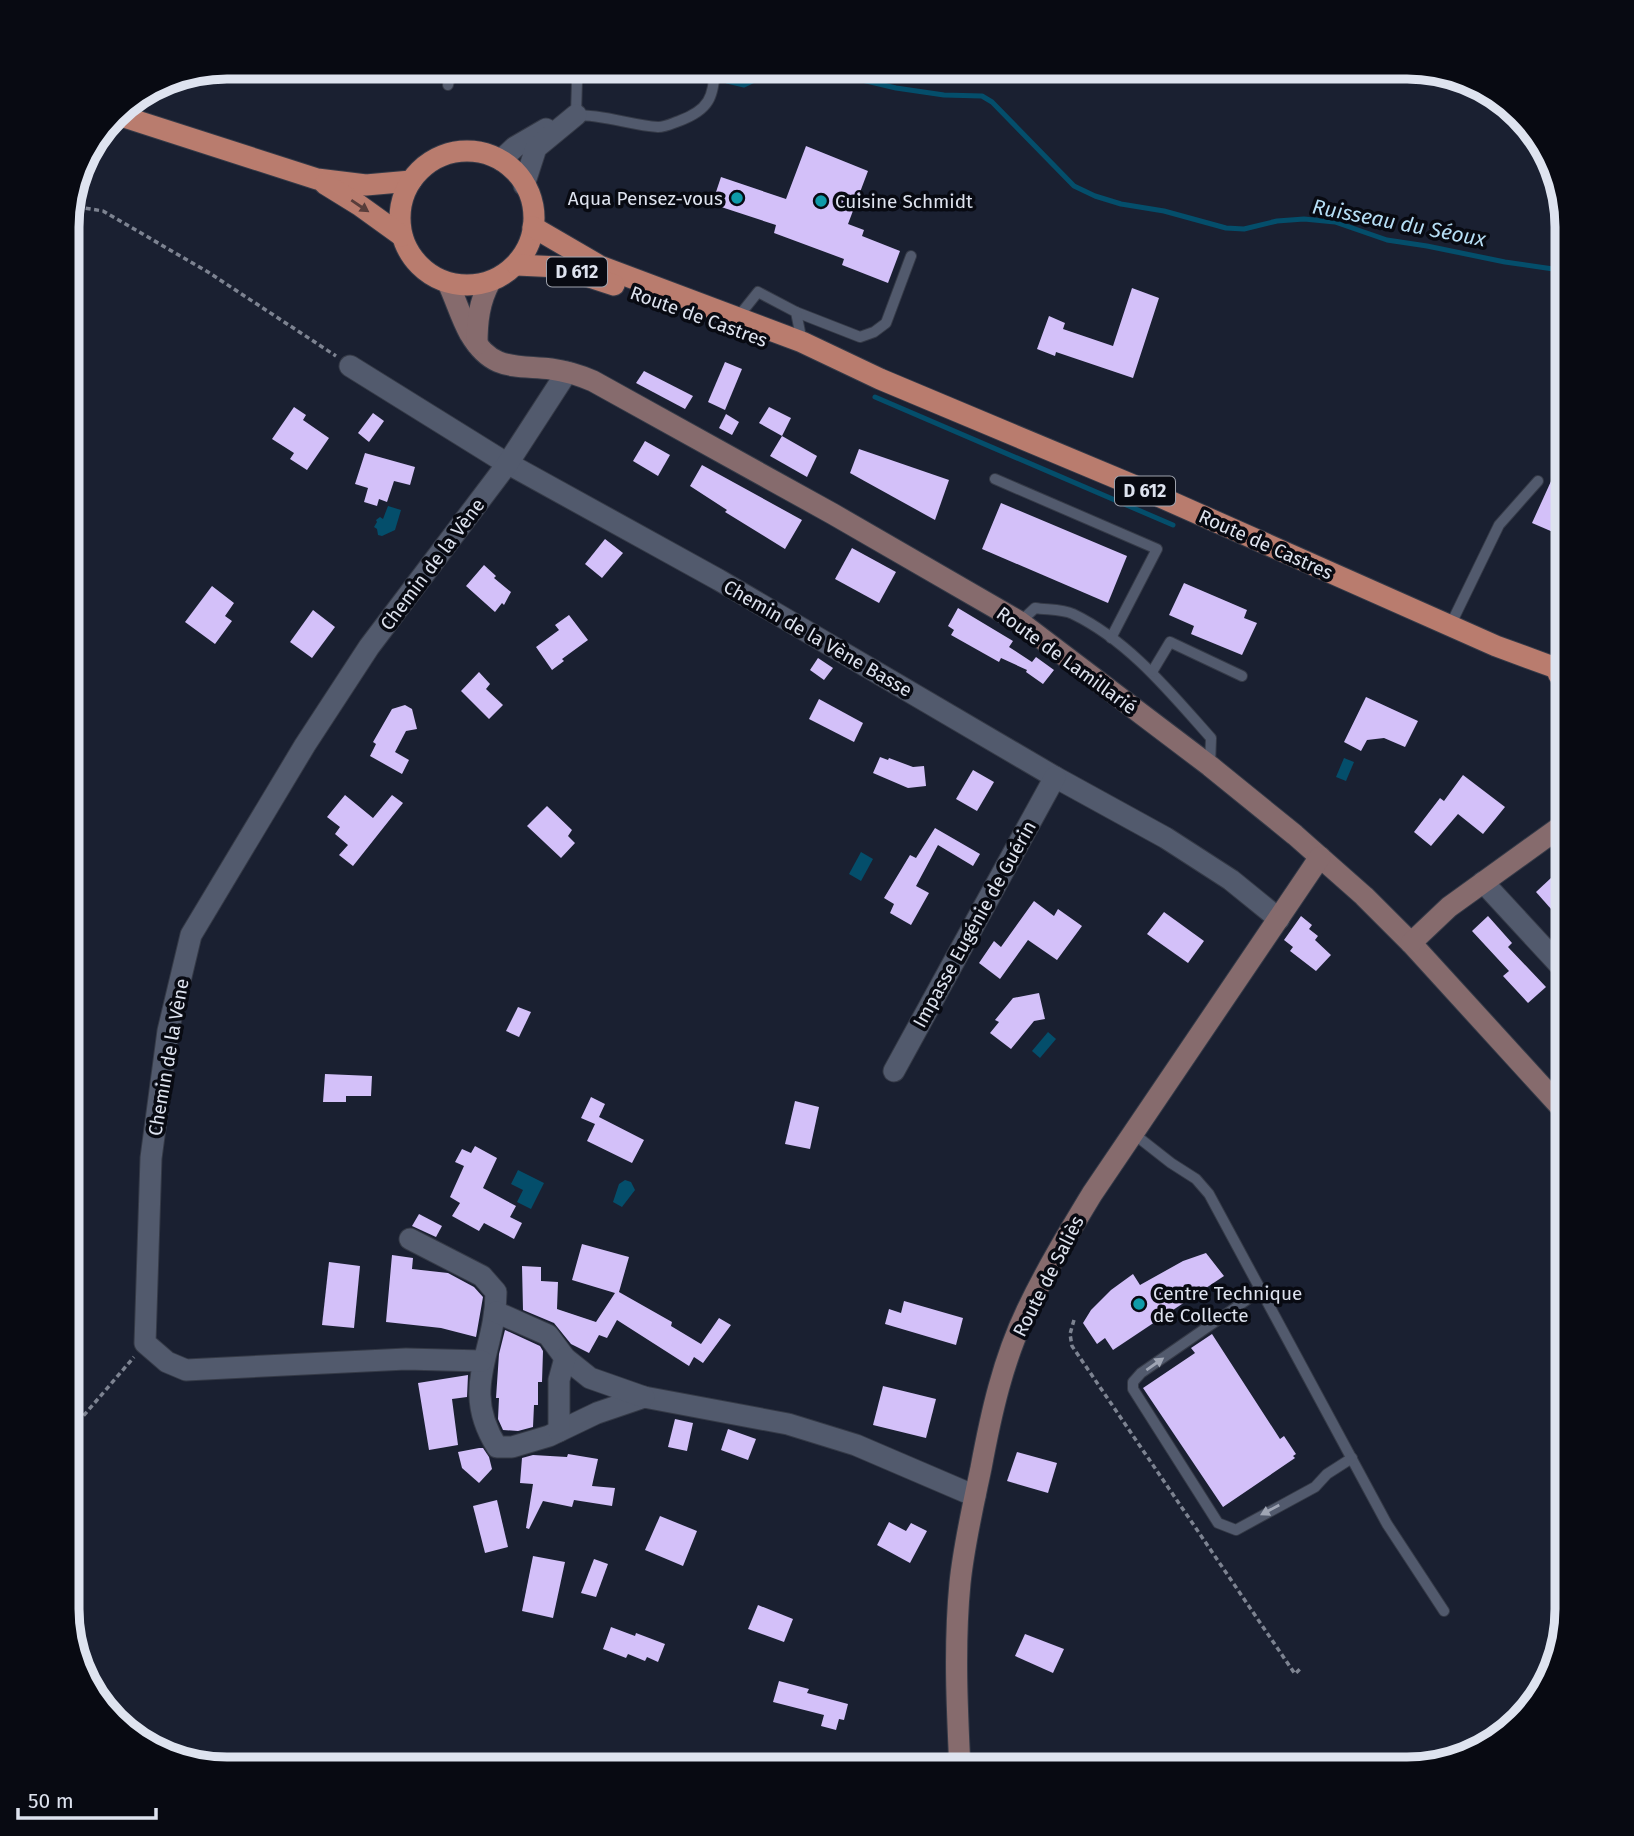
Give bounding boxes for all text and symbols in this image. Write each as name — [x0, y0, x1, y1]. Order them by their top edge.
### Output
place label: Aqua Pensez-vous — [568, 187, 723, 210]
marker: Aqua Pensez-vous — [729, 190, 745, 206]
place label: Cuisine Schmidt — [835, 190, 973, 213]
marker: Cuisine Schmidt — [813, 193, 829, 209]
water label: Ruisseau du Séoux — [1310, 193, 1489, 253]
one-way arrow — [351, 199, 370, 212]
road number: D 612 — [547, 258, 607, 286]
street label: Route de Castres — [627, 281, 771, 352]
road number: D 612 — [1115, 476, 1175, 505]
street label: Chemin de la Vène — [375, 494, 490, 635]
street label: Route de Castres — [1195, 505, 1337, 584]
street label: Chemin de la Vène Basse — [719, 575, 916, 702]
street label: Route de Lamillarié — [992, 602, 1141, 719]
street label: Impasse Eugénie de Guérin — [908, 817, 1041, 1032]
street label: Chemin de la Vène — [143, 977, 194, 1138]
street label: Route de Saliès — [1008, 1212, 1089, 1341]
place label: Centre Technique de Collecte — [1153, 1282, 1302, 1327]
marker: Centre Technique de Collecte — [1131, 1296, 1147, 1312]
one-way arrow — [1145, 1358, 1164, 1371]
one-way arrow — [1259, 1504, 1279, 1516]
scale bar — [18, 1776, 156, 1820]
text: 50 m — [28, 1788, 74, 1814]

